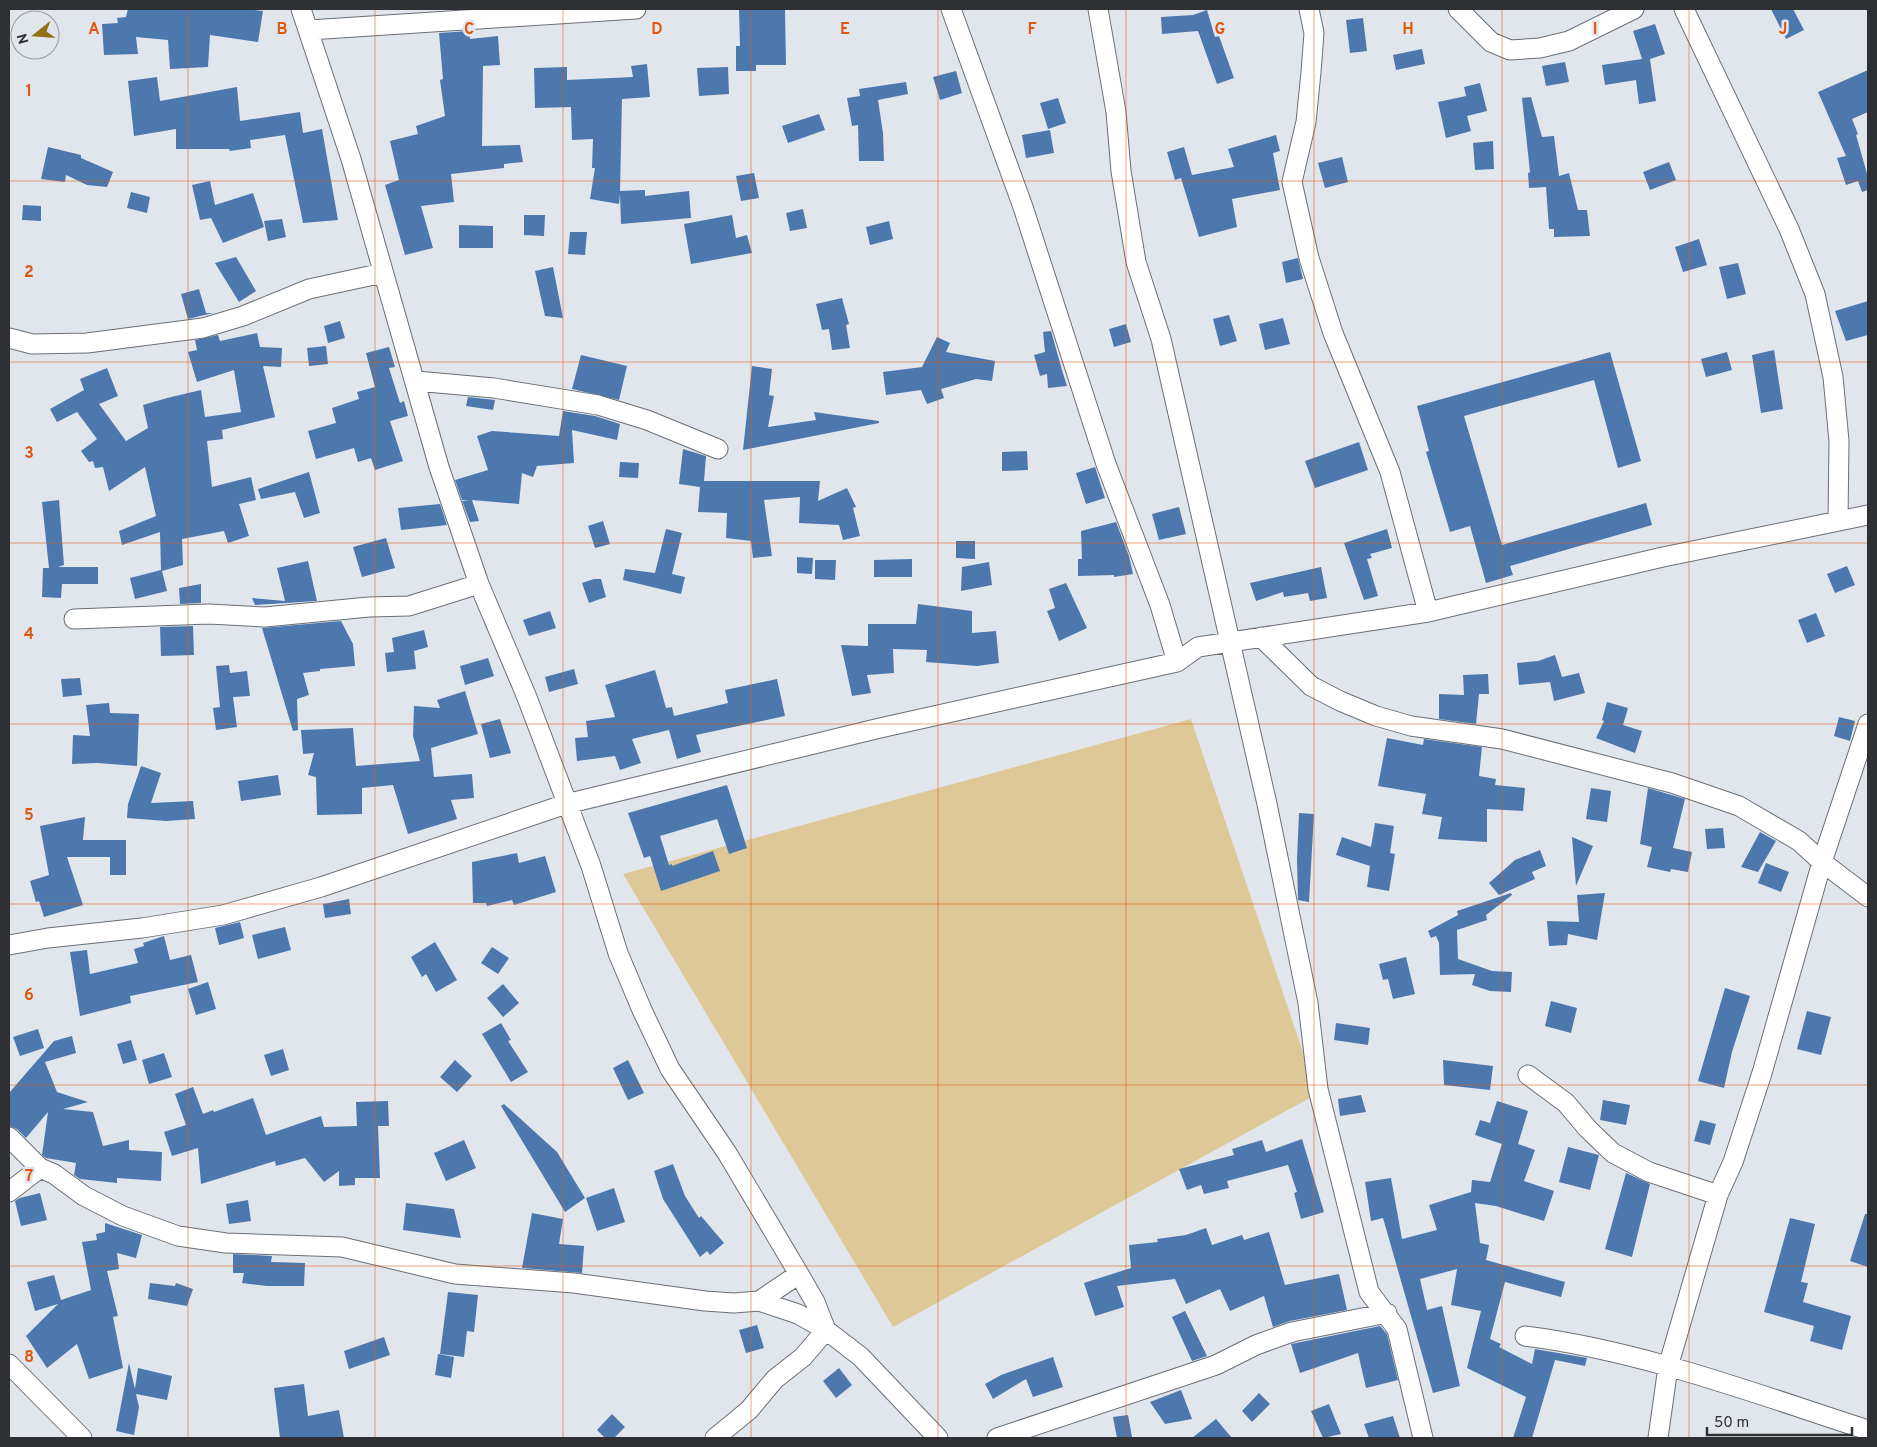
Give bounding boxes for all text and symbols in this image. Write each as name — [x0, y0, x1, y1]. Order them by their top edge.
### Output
north arrow — [10, 10, 60, 60]
text: A — [88, 20, 100, 40]
text: B — [276, 20, 288, 40]
text: C — [464, 20, 474, 40]
text: D — [651, 20, 663, 40]
text: E — [840, 20, 850, 40]
text: F — [1027, 20, 1037, 40]
text: G — [1215, 20, 1225, 40]
text: H — [1402, 20, 1414, 40]
text: I — [1593, 20, 1597, 40]
text: J — [1779, 20, 1787, 40]
text: N — [14, 31, 34, 46]
text: 1 — [26, 82, 32, 102]
text: 2 — [24, 263, 34, 283]
text: 3 — [24, 444, 34, 464]
text: 4 — [24, 625, 34, 645]
text: 5 — [24, 806, 34, 826]
text: 6 — [24, 986, 34, 1006]
text: 7 — [25, 1167, 33, 1187]
text: 8 — [24, 1348, 34, 1368]
scale bar — [1707, 1404, 1852, 1436]
text: 50 m — [1714, 1414, 1749, 1433]

